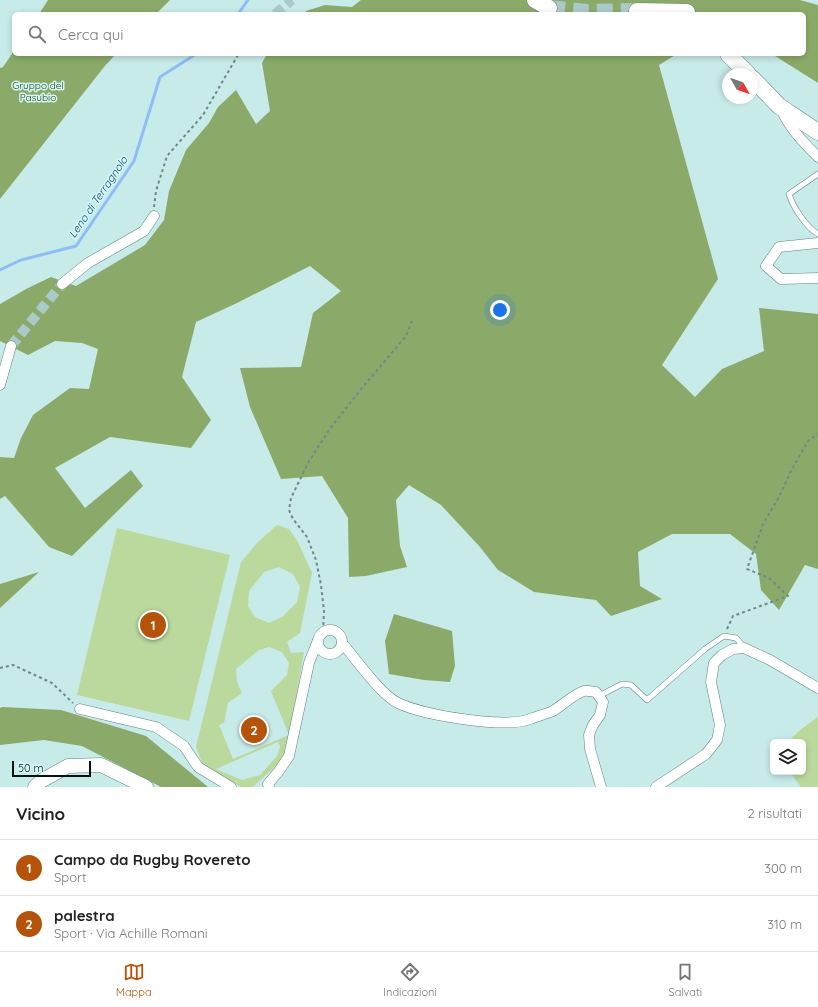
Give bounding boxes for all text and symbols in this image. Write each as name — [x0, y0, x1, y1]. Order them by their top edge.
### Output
search box — [12, 12, 806, 56]
icon: search — [26, 23, 48, 45]
text: Cerca qui — [58, 25, 124, 44]
north arrow — [722, 68, 758, 104]
park label: Gruppo del Pasubio — [12, 79, 64, 104]
water label: Leno di Terragnolo — [65, 152, 131, 241]
your location — [490, 300, 510, 320]
pin: 1 — [140, 610, 166, 640]
pin: 2 — [241, 715, 267, 745]
map controls — [770, 739, 806, 775]
button: layers — [770, 739, 806, 775]
scale bar — [12, 759, 91, 778]
text: 50 m — [18, 761, 44, 775]
text: Vicino — [16, 803, 65, 824]
text: 2 risultati — [748, 805, 802, 821]
text: Campo da Rugby Rovereto — [54, 850, 251, 869]
text: 1 — [26, 860, 32, 876]
text: 300 m — [764, 860, 802, 876]
text: Sport — [54, 869, 86, 885]
text: palestra — [54, 906, 115, 925]
text: 2 — [25, 916, 33, 932]
text: 310 m — [767, 916, 802, 932]
text: Sport · Via Achille Romani — [54, 925, 208, 941]
tab: Mappa — [116, 961, 152, 999]
tab: Indicazioni — [383, 961, 437, 999]
tab: Salvati — [668, 961, 702, 999]

